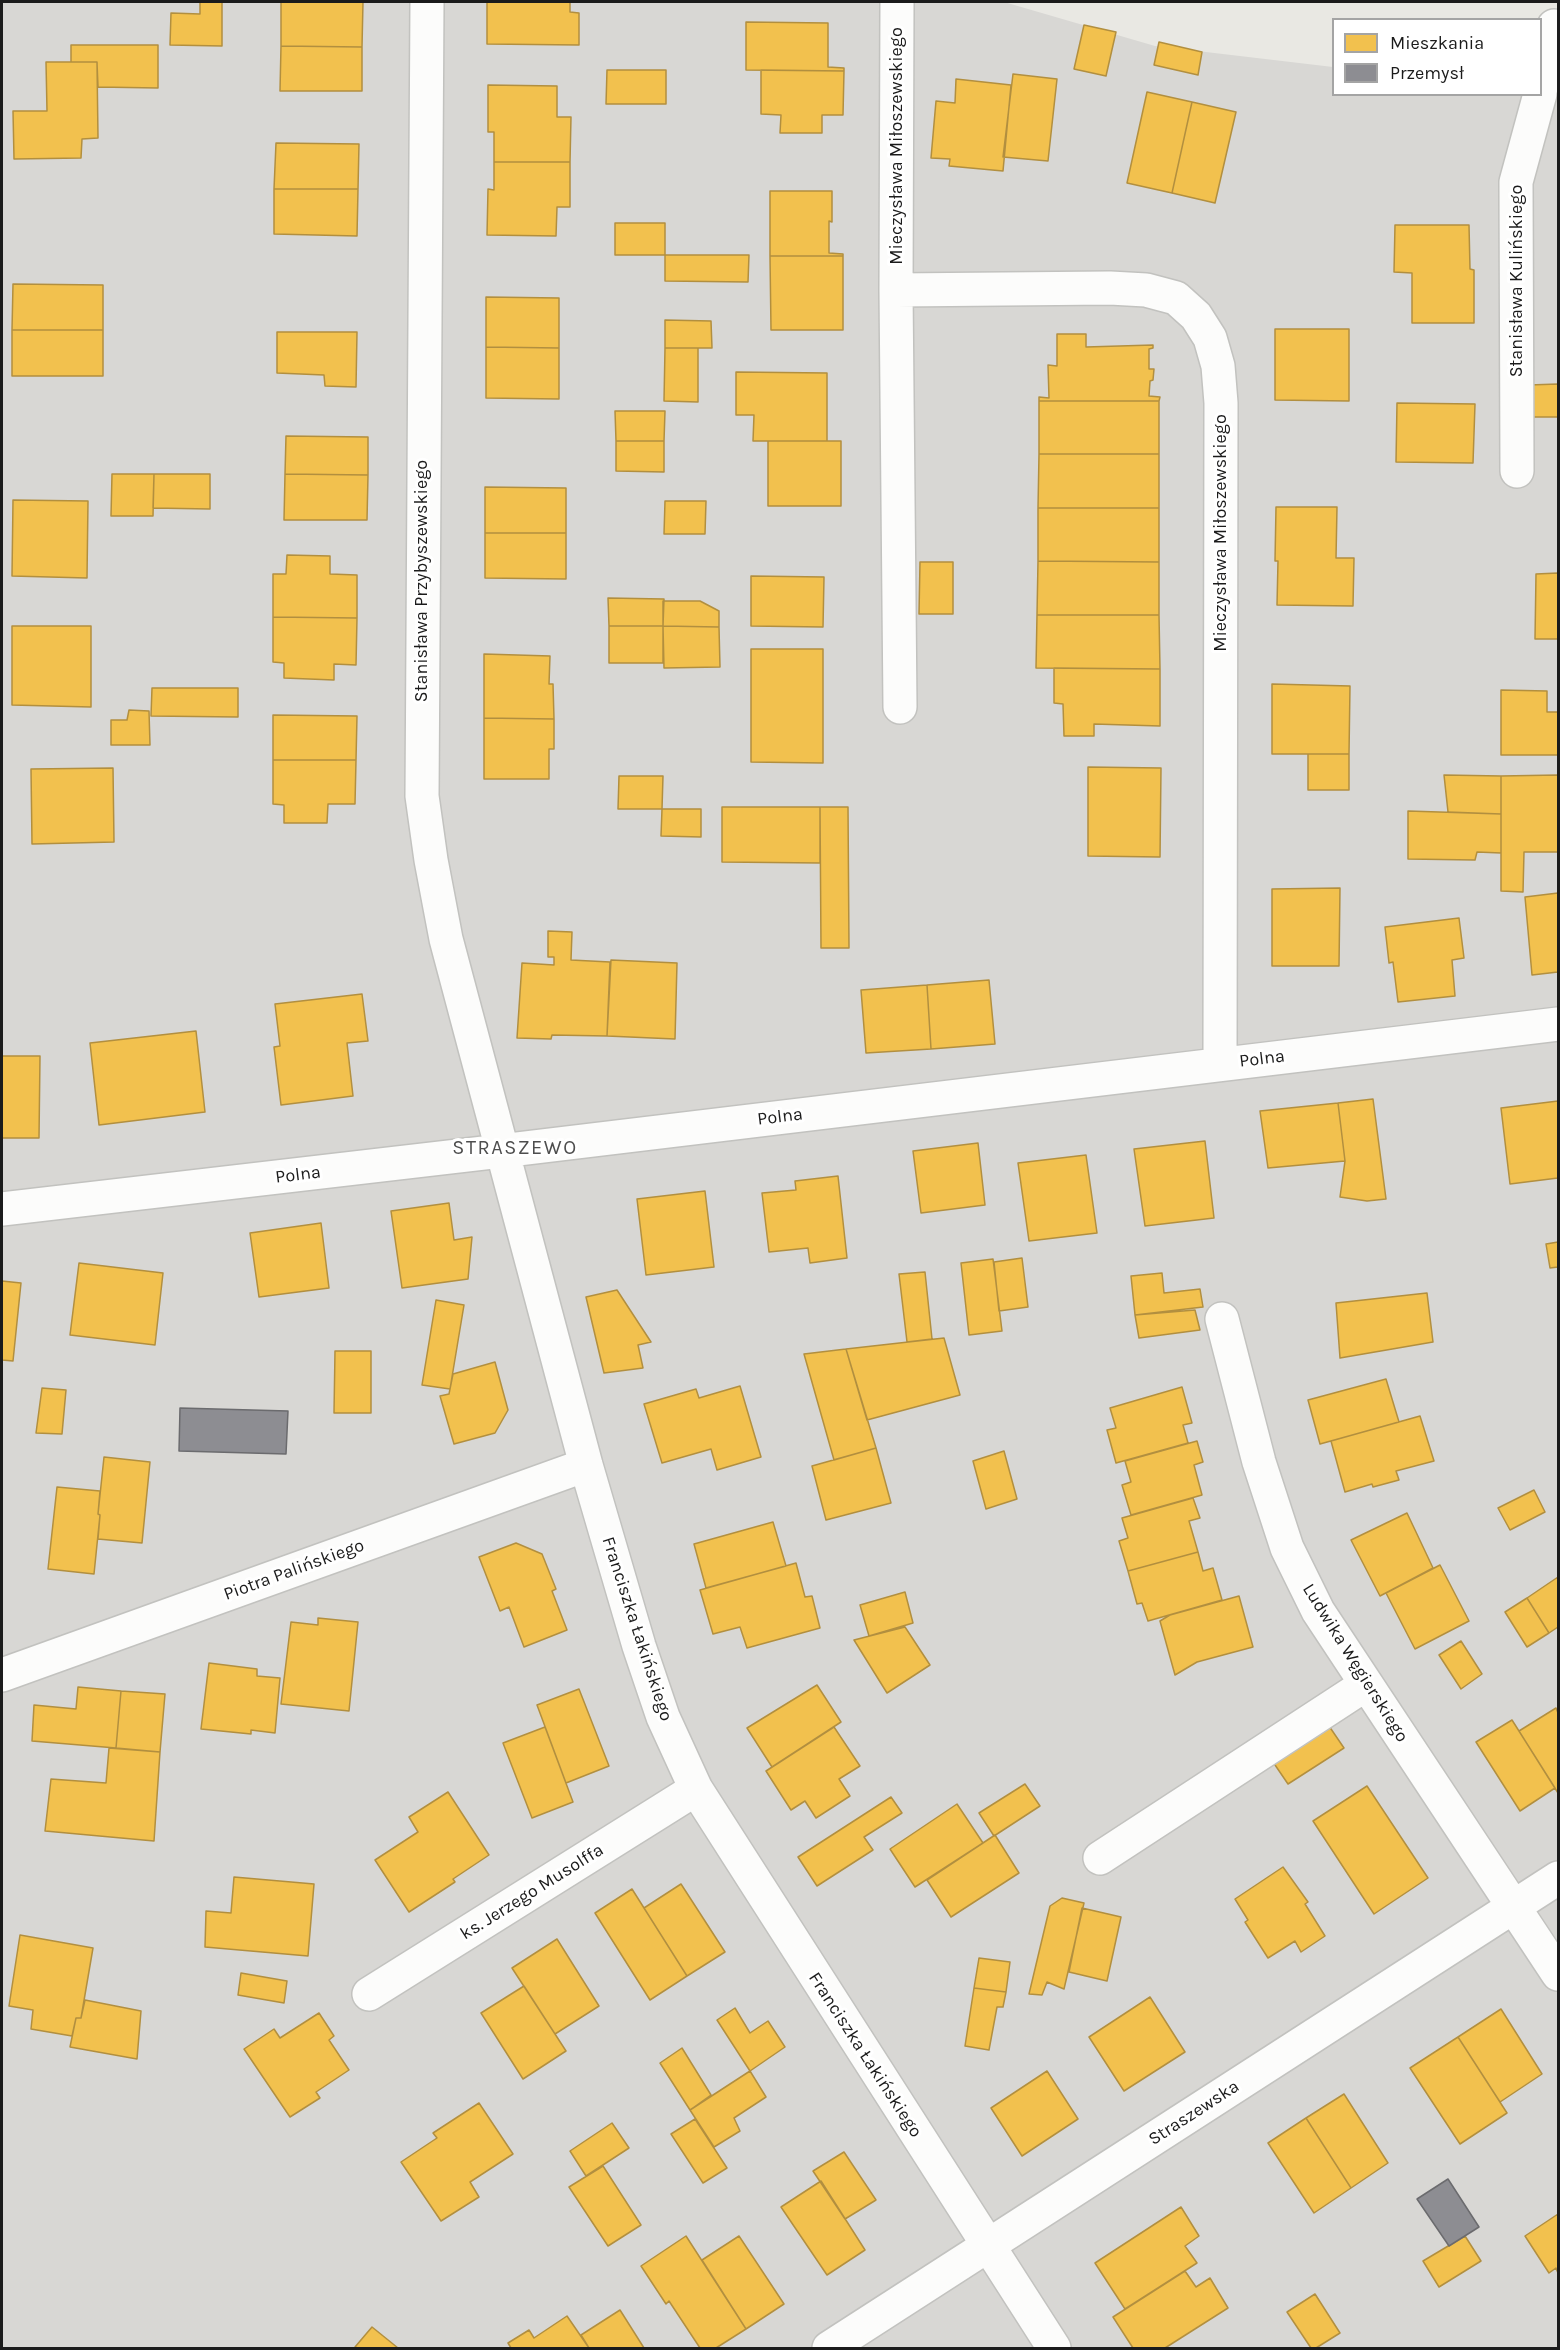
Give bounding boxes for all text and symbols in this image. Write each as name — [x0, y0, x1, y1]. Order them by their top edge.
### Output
legend — [1332, 18, 1542, 96]
street label: Mieczysława Miłoszewskiego — [886, 27, 908, 265]
text: Mieszkania — [1390, 32, 1484, 54]
text: Przemysł — [1390, 62, 1464, 84]
street label: Stanisława Kulińskiego — [1506, 185, 1528, 377]
street label: Mieczysława Miłoszewskiego — [1210, 414, 1232, 652]
street label: Stanisława Przybyszewskiego — [411, 460, 433, 702]
street label: Polna — [1238, 1046, 1286, 1072]
street label: Polna — [756, 1104, 804, 1130]
district label: STRASZEWO — [452, 1136, 578, 1160]
street label: Polna — [274, 1162, 322, 1188]
street label: Franciszka Łakińskiego — [597, 1534, 677, 1724]
street label: Piotra Palińskiego — [221, 1535, 367, 1605]
street label: Ludwika Węgierskiego — [1297, 1580, 1413, 1746]
street label: ks. Jerzego Musolffa — [456, 1839, 608, 1945]
street label: Franciszka Łakińskiego — [803, 1968, 927, 2142]
street label: Straszewska — [1145, 2076, 1243, 2150]

